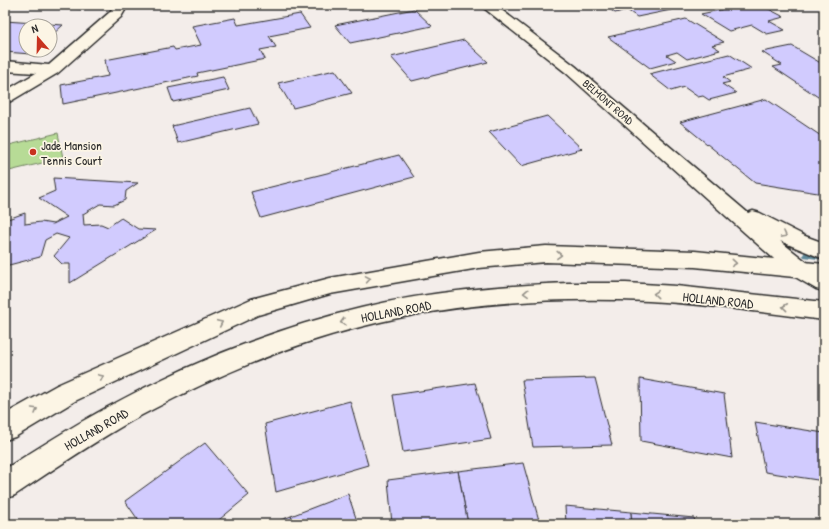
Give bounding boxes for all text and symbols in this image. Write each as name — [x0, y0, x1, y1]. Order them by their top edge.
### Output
north arrow — [18, 18, 58, 58]
text: N — [29, 21, 40, 36]
street label: BELMONT ROAD — [580, 76, 637, 128]
place label: Jade Mansion Tennis Court — [41, 136, 102, 169]
marker: Jade Mansion Tennis Court — [28, 147, 38, 157]
one-way arrow — [780, 230, 787, 237]
one-way arrow — [556, 250, 562, 259]
one-way arrow — [731, 258, 737, 267]
one-way arrow — [365, 276, 371, 284]
street label: HOLLAND ROAD — [682, 287, 755, 313]
one-way arrow — [523, 289, 529, 297]
one-way arrow — [653, 289, 659, 298]
street label: HOLLAND ROAD — [359, 295, 433, 327]
one-way arrow — [782, 302, 788, 311]
one-way arrow — [339, 318, 346, 326]
one-way arrow — [215, 320, 223, 328]
one-way arrow — [97, 374, 105, 382]
street label: HOLLAND ROAD — [61, 403, 132, 455]
one-way arrow — [31, 408, 38, 415]

